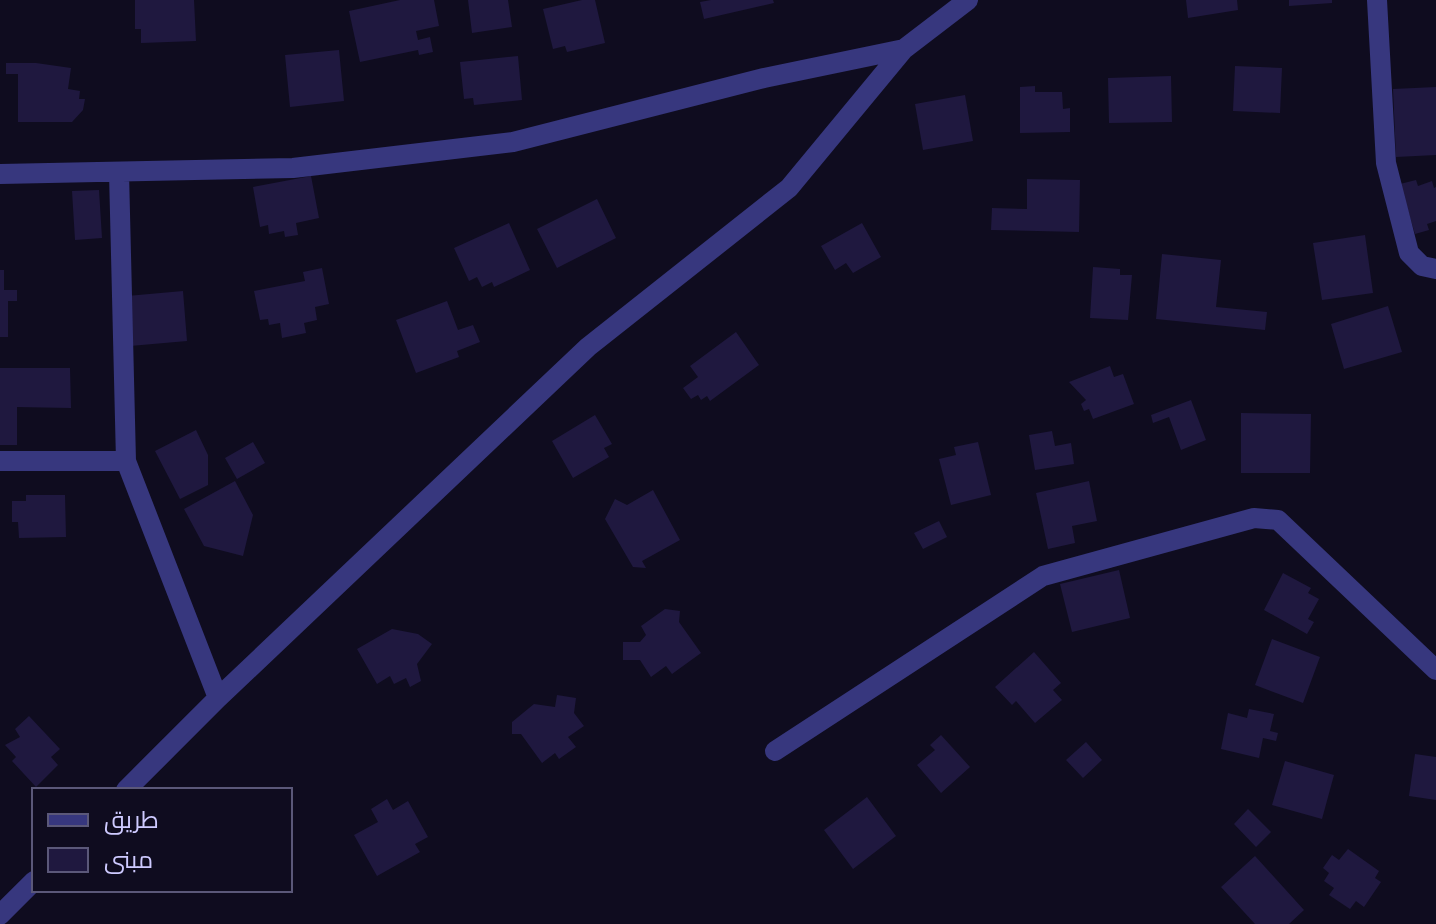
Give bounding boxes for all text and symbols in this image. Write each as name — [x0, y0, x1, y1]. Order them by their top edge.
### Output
legend — [32, 788, 292, 892]
text: طريق — [104, 806, 159, 835]
text: مبنى — [104, 846, 153, 874]

